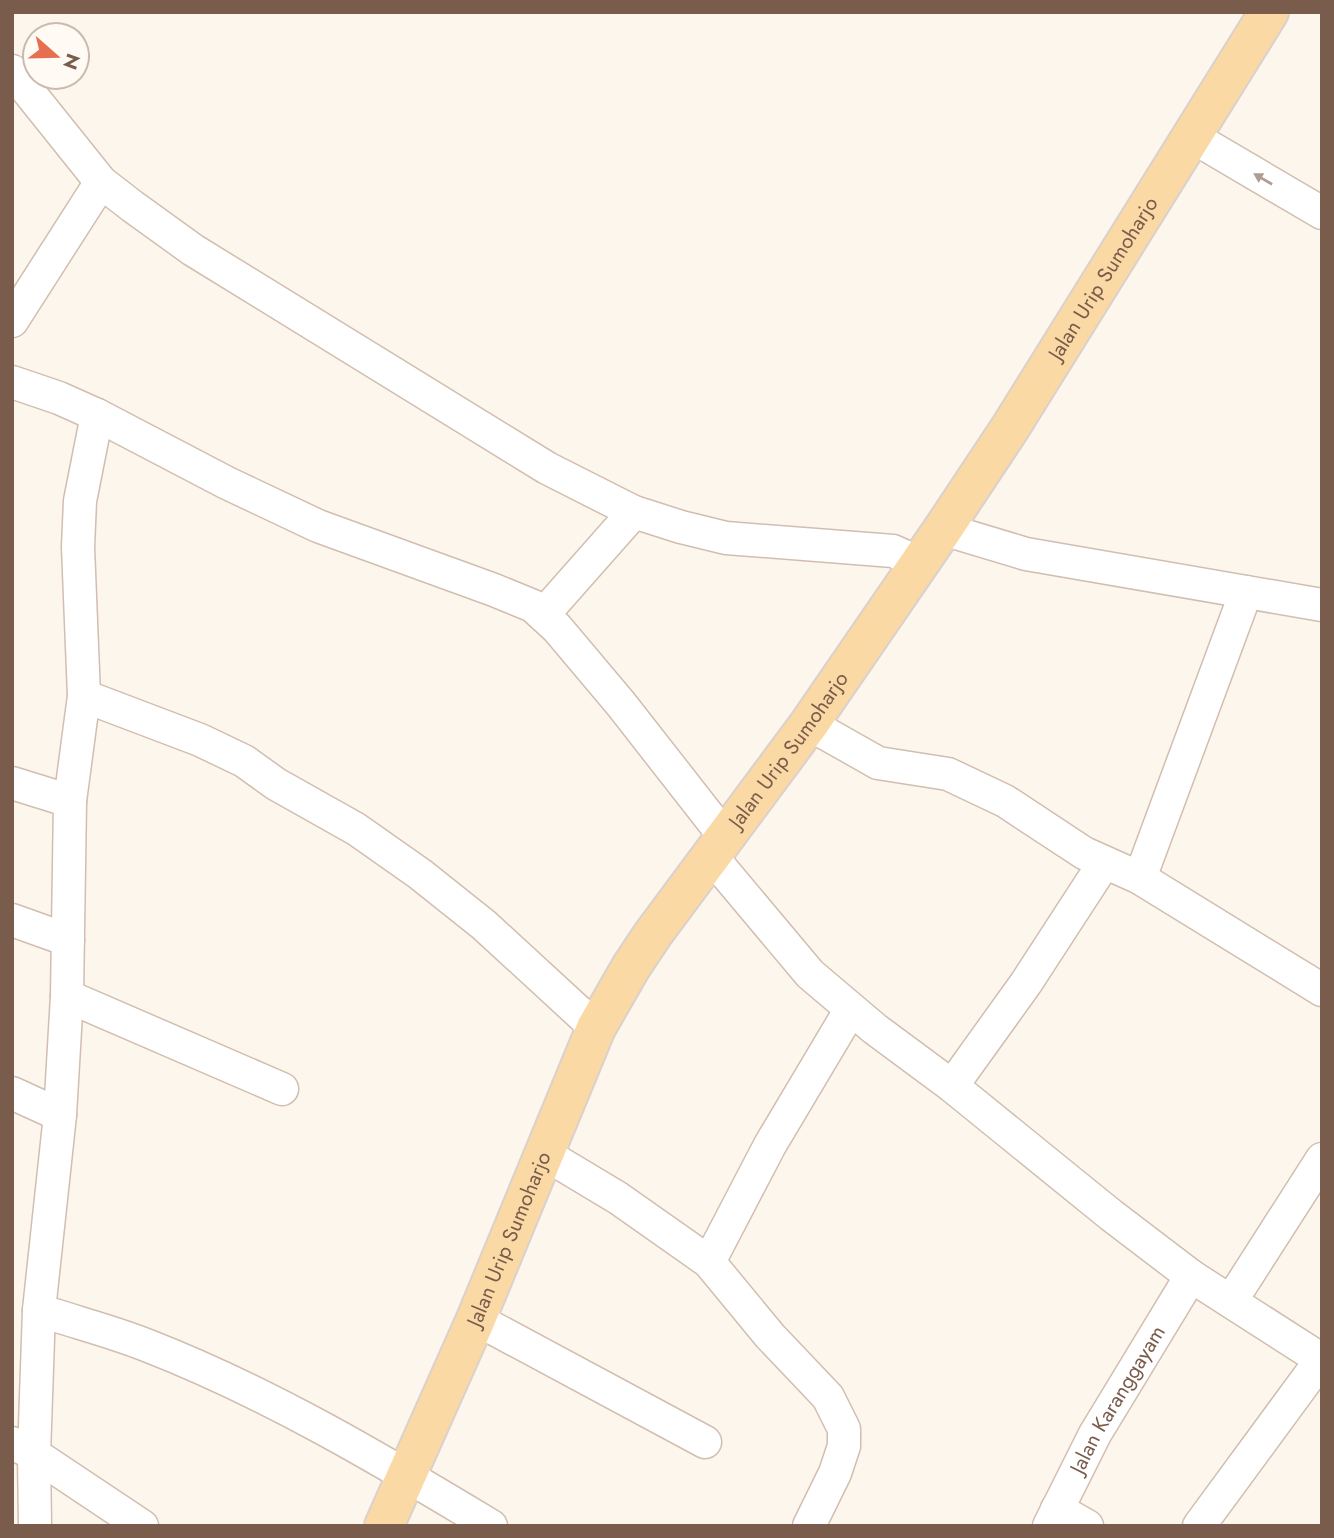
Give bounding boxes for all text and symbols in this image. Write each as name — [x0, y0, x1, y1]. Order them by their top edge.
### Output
north arrow — [21, 21, 91, 91]
text: N — [56, 50, 87, 73]
one-way arrow — [1253, 173, 1272, 185]
street label: Jalan Urip Sumoharjo — [1039, 191, 1165, 368]
street label: Jalan Urip Sumoharjo — [720, 666, 856, 837]
street label: Jalan Urip Sumoharjo — [458, 1147, 558, 1334]
street label: Jalan Karanggayam — [1061, 1319, 1173, 1482]

